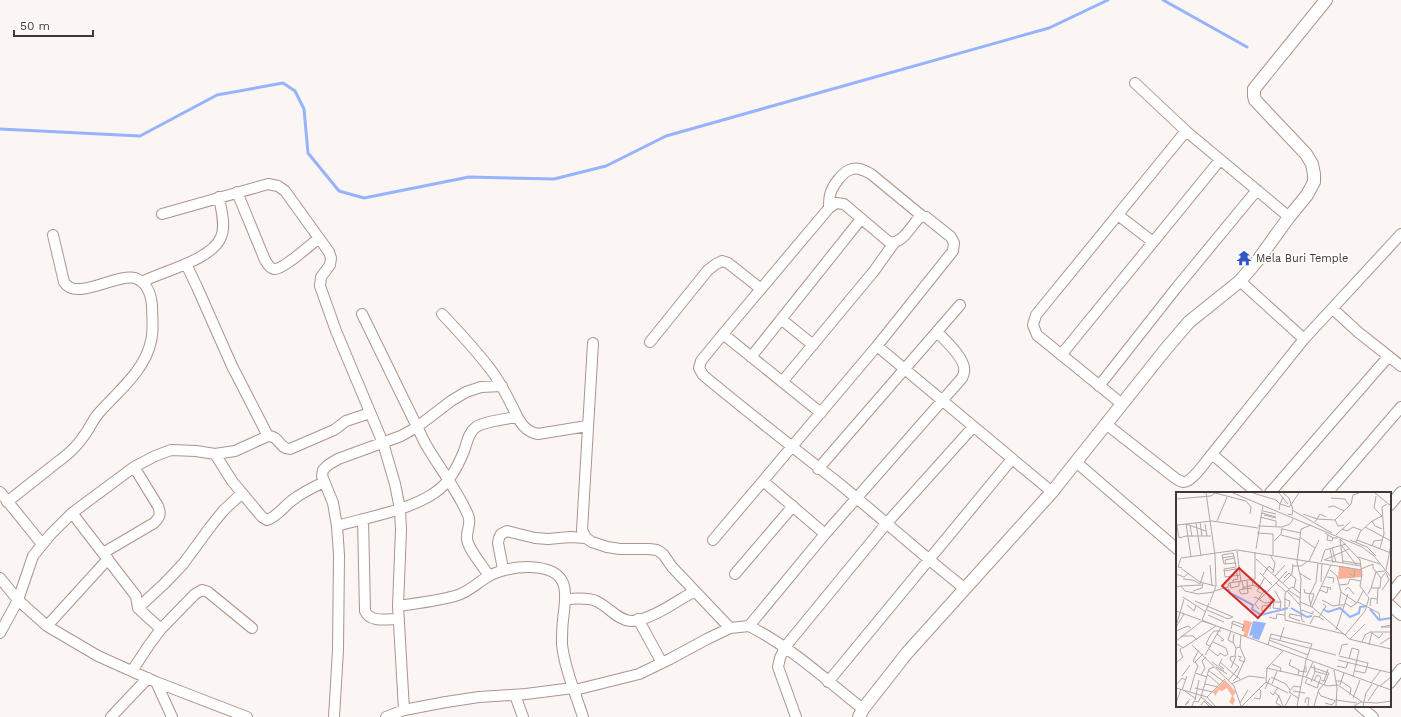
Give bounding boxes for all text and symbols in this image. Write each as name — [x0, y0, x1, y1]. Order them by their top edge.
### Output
scale bar — [14, 12, 93, 38]
text: 50 m — [20, 19, 50, 33]
temple icon: Mela Buri Temple — [1235, 249, 1253, 267]
place label: Mela Buri Temple — [1256, 252, 1348, 265]
inset map — [1176, 492, 1391, 707]

